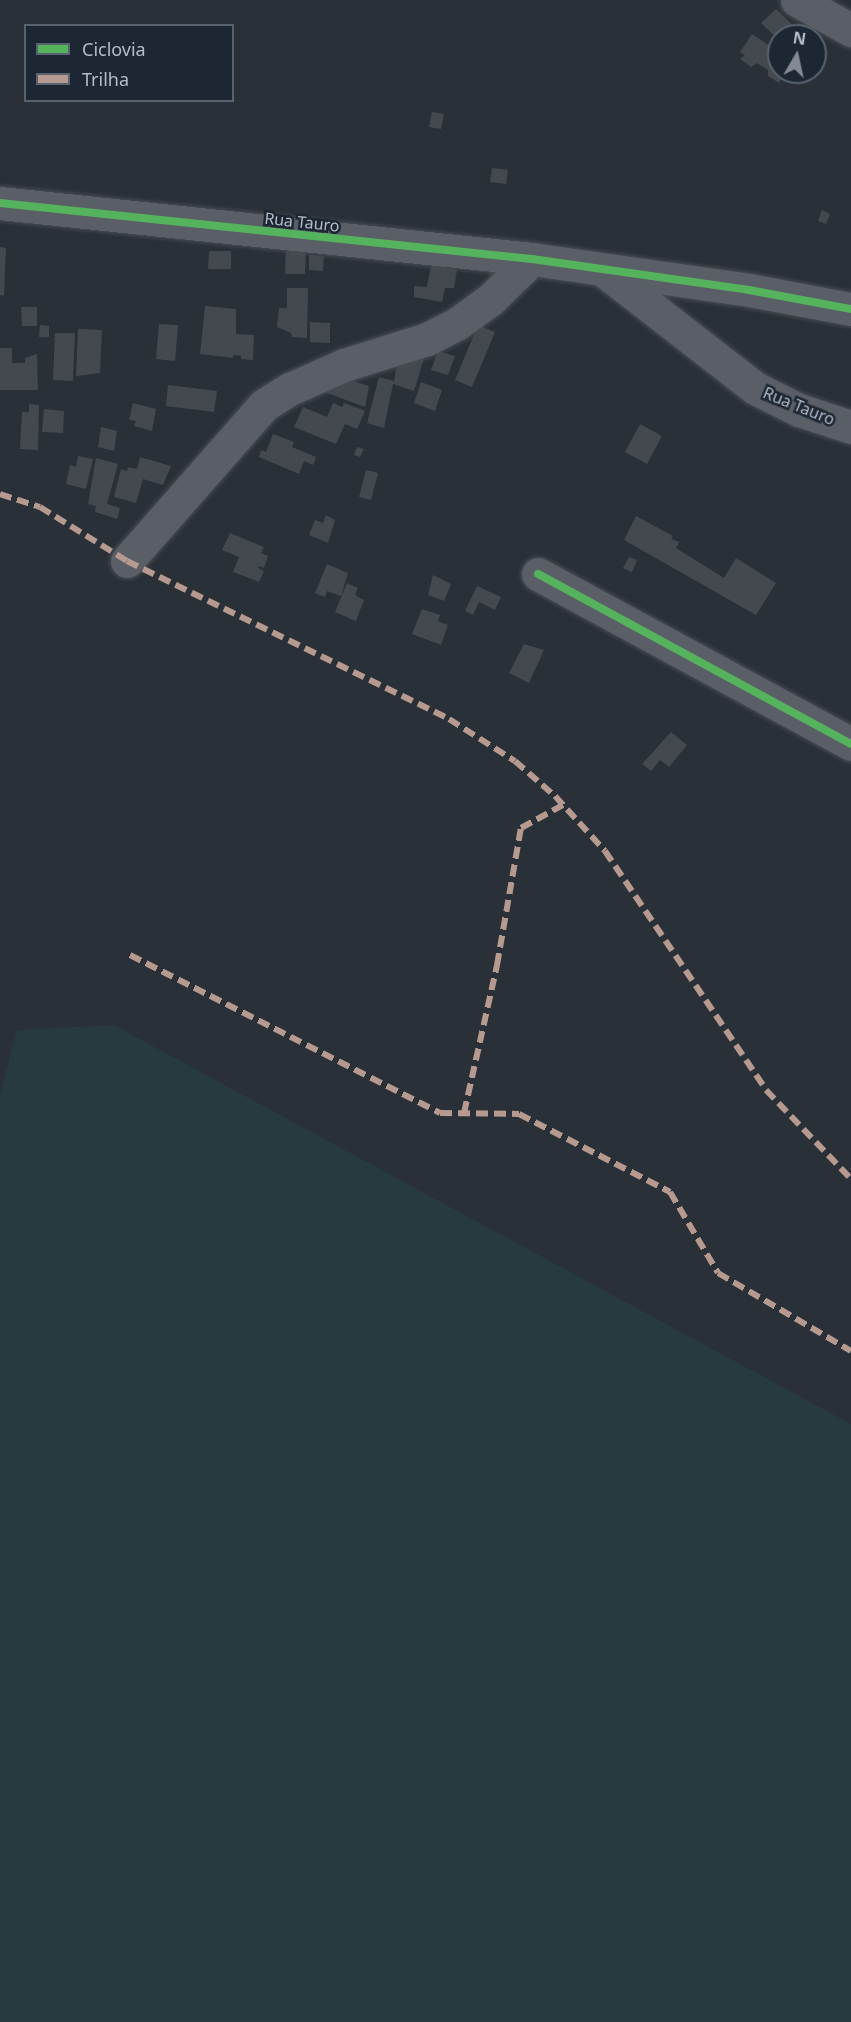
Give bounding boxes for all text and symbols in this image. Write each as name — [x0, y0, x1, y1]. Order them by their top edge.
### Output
legend — [24, 24, 234, 102]
north arrow — [767, 24, 827, 84]
text: N — [791, 26, 808, 50]
text: Ciclovia — [82, 37, 146, 61]
text: Trilha — [82, 67, 129, 91]
street label: Rua Tauro — [263, 209, 341, 235]
street label: Rua Tauro — [760, 383, 838, 429]

